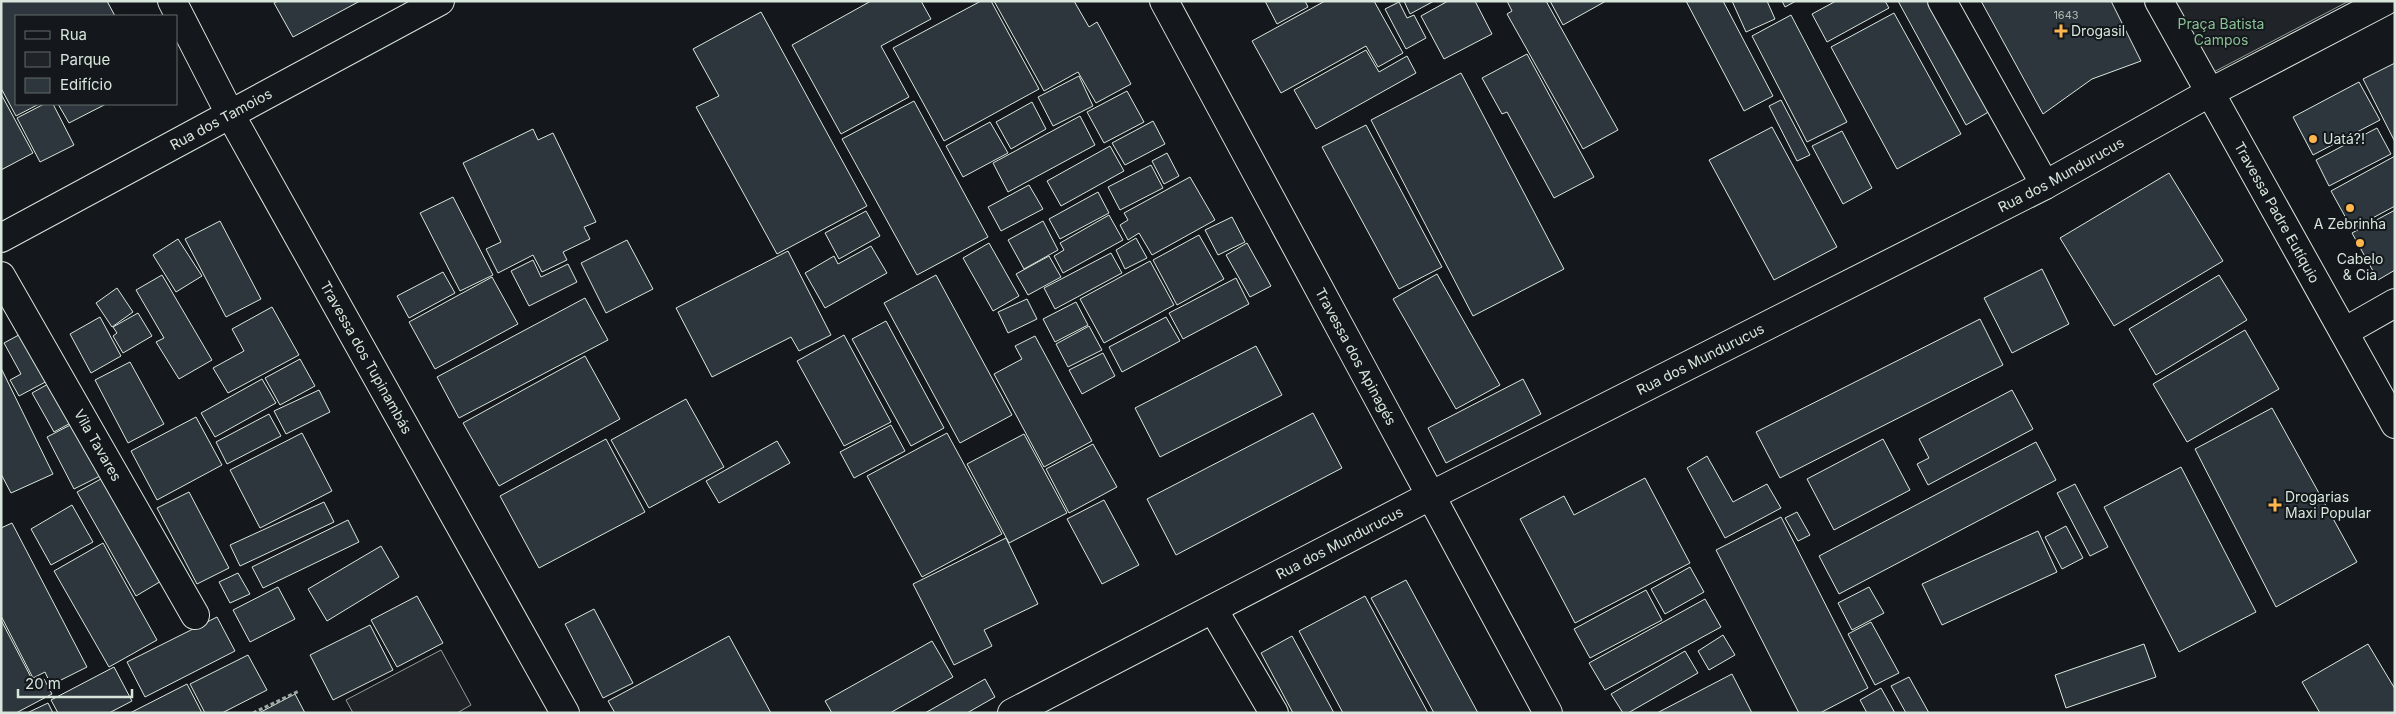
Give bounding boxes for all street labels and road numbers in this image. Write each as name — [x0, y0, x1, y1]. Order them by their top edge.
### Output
street label: Rua dos Tamoios — [167, 84, 275, 153]
street label: Rua dos Mundurucus — [1995, 133, 2127, 215]
street label: Travessa Padre Eutíquio — [2231, 138, 2324, 286]
street label: Travessa dos Tupinambás — [317, 278, 416, 437]
street label: Travessa dos Apinagés — [1312, 285, 1400, 428]
street label: Rua dos Mundurucus — [1634, 319, 1767, 398]
street label: Vila Tavares — [71, 406, 126, 484]
street label: Rua dos Mundurucus — [1273, 503, 1406, 583]

